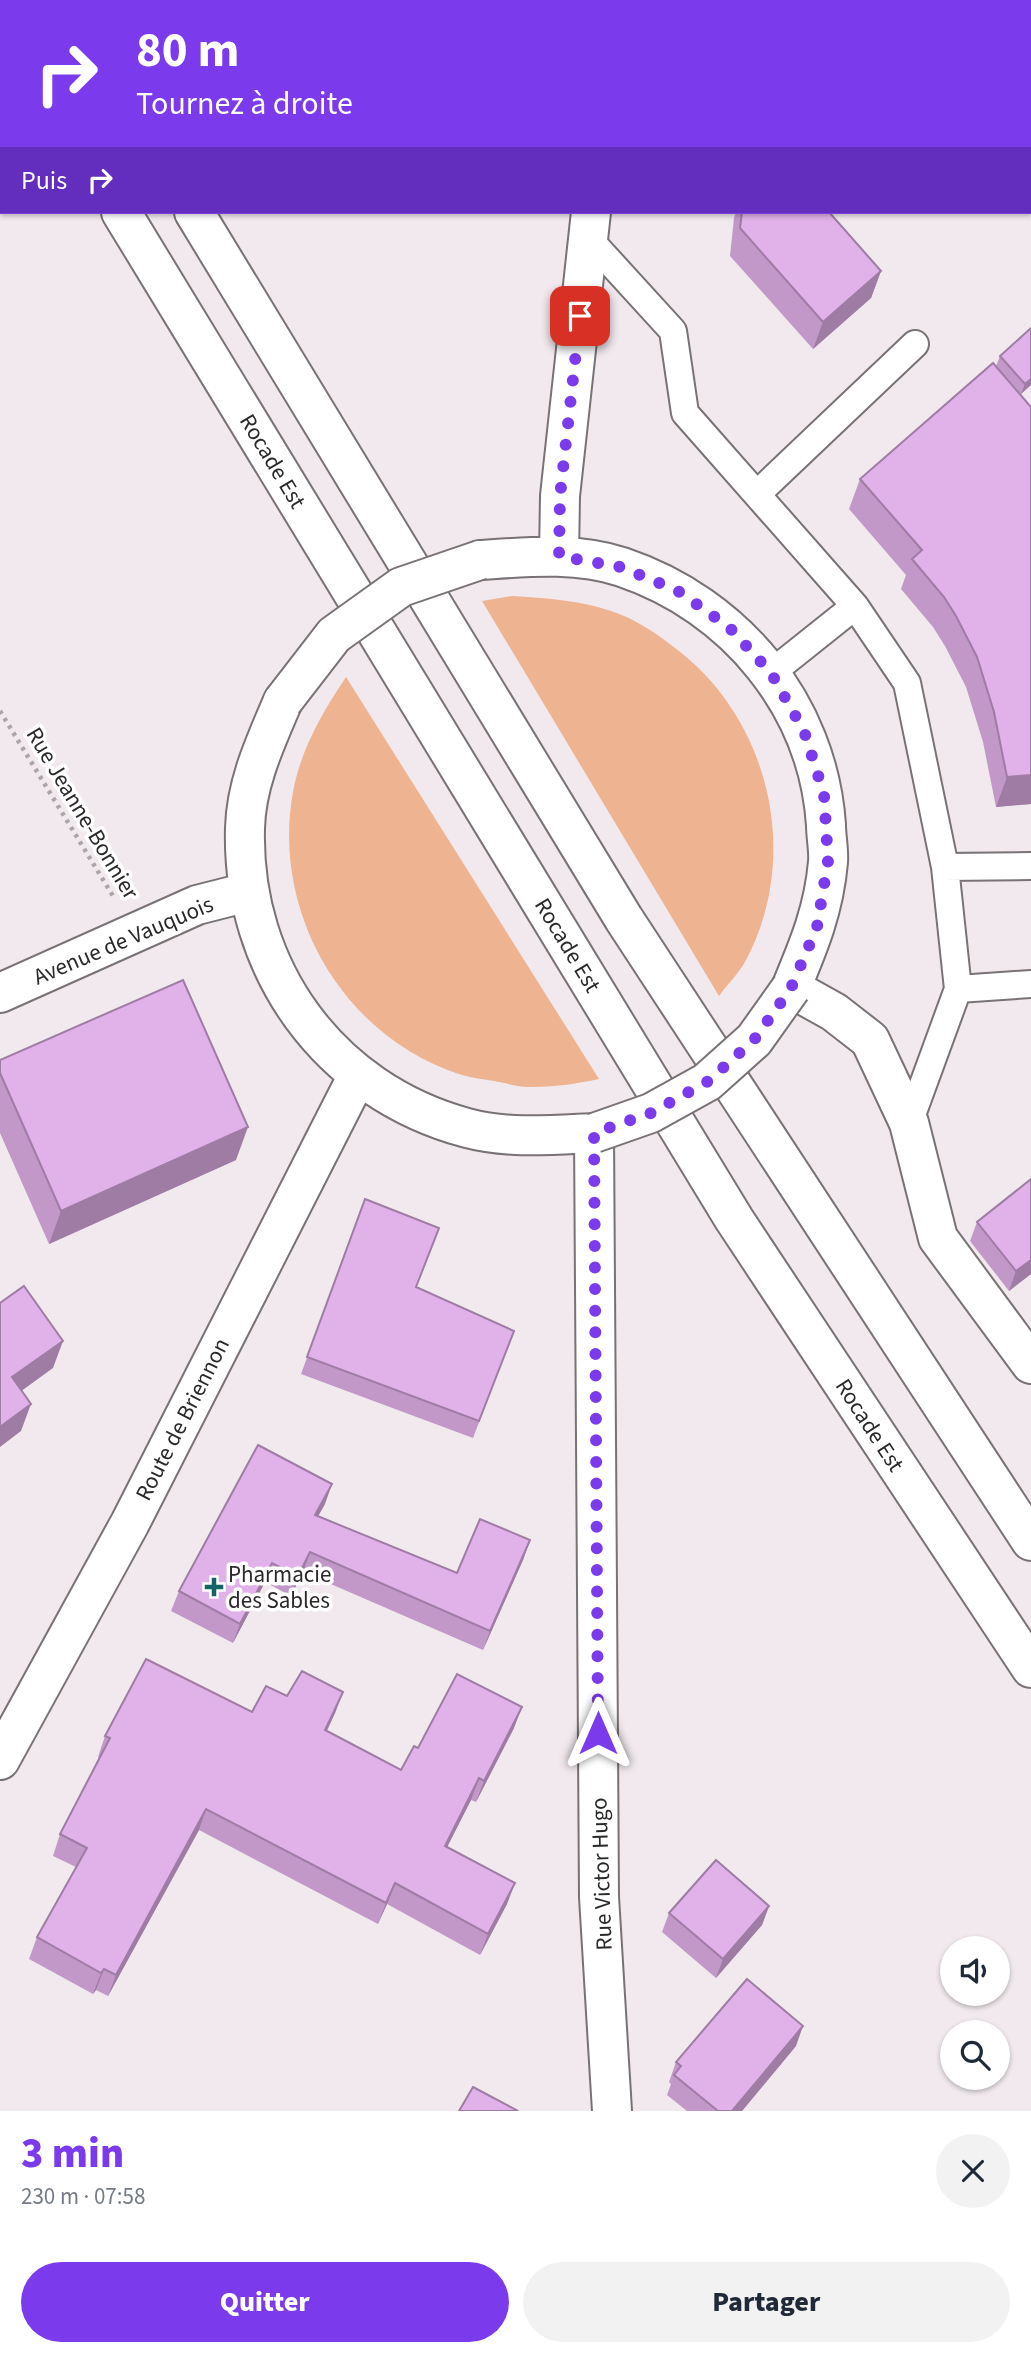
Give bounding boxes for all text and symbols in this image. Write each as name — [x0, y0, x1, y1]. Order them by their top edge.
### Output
text: 80 m — [136, 16, 240, 86]
icon: right — [21, 28, 112, 119]
text: Tournez à droite — [136, 81, 353, 127]
icon: right — [81, 161, 119, 199]
text: Puis — [21, 162, 67, 199]
pin — [550, 286, 610, 346]
icon: arrive — [561, 297, 599, 335]
street label: Rocade Est — [231, 408, 314, 515]
street label: Rue Jeanne-Bonnier — [18, 721, 148, 906]
street label: Avenue de Vauquois — [28, 888, 218, 993]
street label: Rocade Est — [526, 892, 609, 999]
street label: Route de Briennon — [127, 1332, 238, 1506]
street label: Rocade Est — [827, 1372, 912, 1478]
place label: Pharmacie des Sables — [228, 1558, 331, 1617]
marker: Pharmacie des Sables — [206, 1579, 222, 1595]
position arrow — [561, 1696, 635, 1770]
street label: Rue Victor Hugo — [582, 1797, 621, 1951]
map controls — [940, 1936, 1010, 2090]
button: sound — [940, 1936, 1010, 2006]
button: search — [940, 2020, 1010, 2090]
text: 3 min — [21, 2124, 124, 2184]
button: close — [936, 2134, 1010, 2208]
text: 230 m · 07:58 — [21, 2180, 145, 2213]
button: Quitter — [21, 2262, 509, 2342]
button: Partager — [523, 2262, 1010, 2342]

